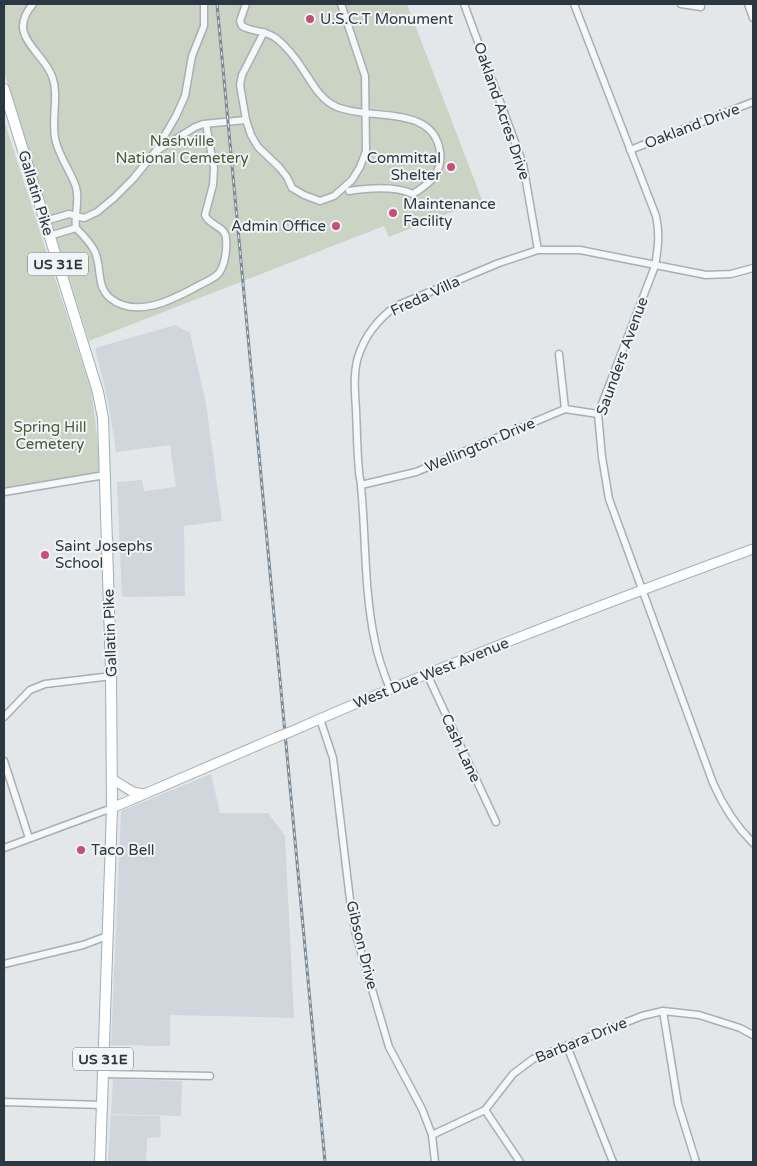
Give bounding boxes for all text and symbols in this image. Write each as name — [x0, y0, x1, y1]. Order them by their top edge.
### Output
place label: U.S.C.T Monument — [320, 10, 453, 28]
marker: U.S.C.T Monument — [304, 13, 316, 25]
street label: Oakland Acres Drive — [470, 40, 534, 182]
street label: Oakland Drive — [642, 100, 742, 152]
park label: Nashville National Cemetery — [116, 132, 248, 167]
street label: Gallatin Pike — [14, 148, 58, 238]
place label: Committal Shelter — [367, 149, 441, 184]
marker: Committal Shelter — [445, 161, 457, 173]
place label: Maintenance Facility — [403, 195, 496, 230]
marker: Maintenance Facility — [387, 207, 399, 219]
place label: Admin Office — [231, 217, 326, 235]
marker: Admin Office — [330, 220, 342, 232]
road number: US 31E — [28, 252, 88, 276]
street label: Freda Villa — [387, 272, 463, 320]
street label: Saunders Avenue — [592, 294, 652, 418]
street label: Wellington Drive — [422, 414, 538, 476]
park label: Spring Hill Cemetery — [14, 418, 86, 453]
place label: Saint Josephs School — [55, 537, 153, 572]
marker: Saint Josephs School — [39, 549, 51, 561]
street label: Gallatin Pike — [99, 589, 121, 677]
street label: West Due West Avenue — [351, 634, 511, 712]
street label: Cash Lane — [437, 711, 485, 785]
place label: Taco Bell — [91, 841, 155, 859]
marker: Taco Bell — [75, 844, 87, 856]
street label: Gibson Drive — [342, 899, 382, 991]
street label: Barbara Drive — [532, 1013, 630, 1067]
road number: US 31E — [73, 1048, 133, 1070]

